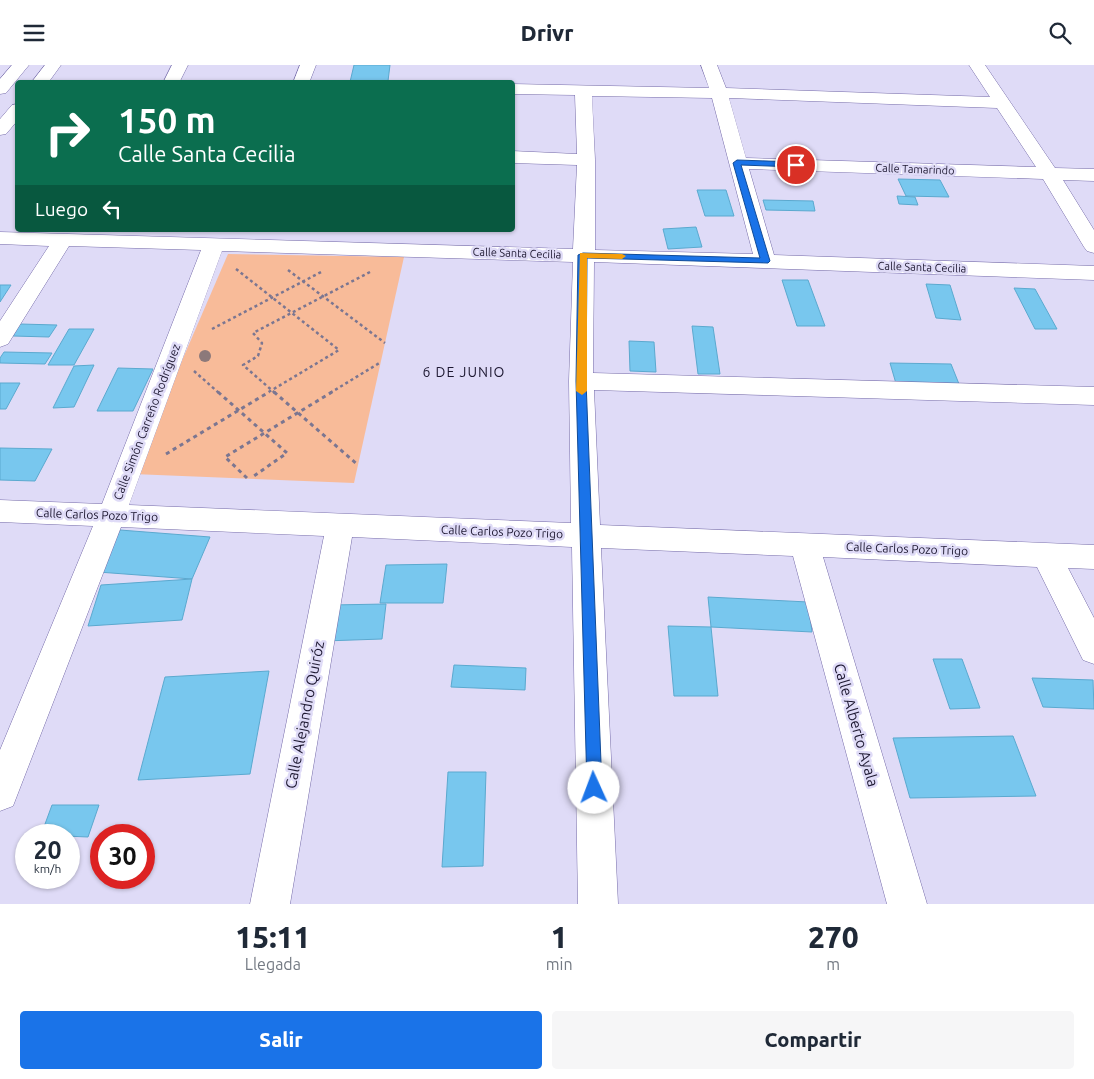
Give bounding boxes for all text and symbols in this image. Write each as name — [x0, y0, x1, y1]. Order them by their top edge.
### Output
icon: menu — [20, 19, 48, 47]
icon: search — [1046, 19, 1074, 47]
text: Drivr — [521, 20, 573, 45]
icon: right — [35, 100, 100, 165]
text: 150 m — [118, 100, 216, 140]
text: Calle Santa Cecilia — [118, 141, 296, 166]
pin — [775, 144, 817, 186]
icon: arrive — [782, 151, 810, 179]
street label: Calle Tamarindo — [875, 162, 955, 176]
icon: left — [98, 195, 126, 223]
text: Luego — [35, 198, 88, 220]
street label: Calle Santa Cecilia — [472, 245, 562, 261]
street label: Calle Santa Cecilia — [877, 259, 967, 275]
street label: Calle Simón Carreño Rodríguez — [111, 342, 183, 502]
district label: 6 DE JUNIO — [423, 364, 505, 380]
street label: Calle Carlos Pozo Trigo — [36, 506, 158, 523]
street label: Calle Carlos Pozo Trigo — [441, 523, 563, 540]
street label: Calle Carlos Pozo Trigo — [846, 540, 968, 557]
street label: Calle Alejandro Quiróz — [282, 640, 327, 790]
street label: Calle Alberto Ayala — [831, 661, 882, 788]
position arrow — [567, 761, 619, 813]
speed limit sign: 30 — [90, 824, 155, 889]
text: 20 — [33, 836, 62, 864]
text: km/h — [34, 862, 61, 875]
text: 15:11 — [235, 920, 310, 954]
text: 1 — [551, 920, 568, 954]
text: 270 — [808, 920, 859, 954]
text: Llegada — [245, 955, 301, 973]
text: min — [546, 955, 573, 973]
text: m — [826, 955, 840, 973]
button: Salir — [20, 1011, 542, 1069]
button: Compartir — [552, 1011, 1074, 1069]

